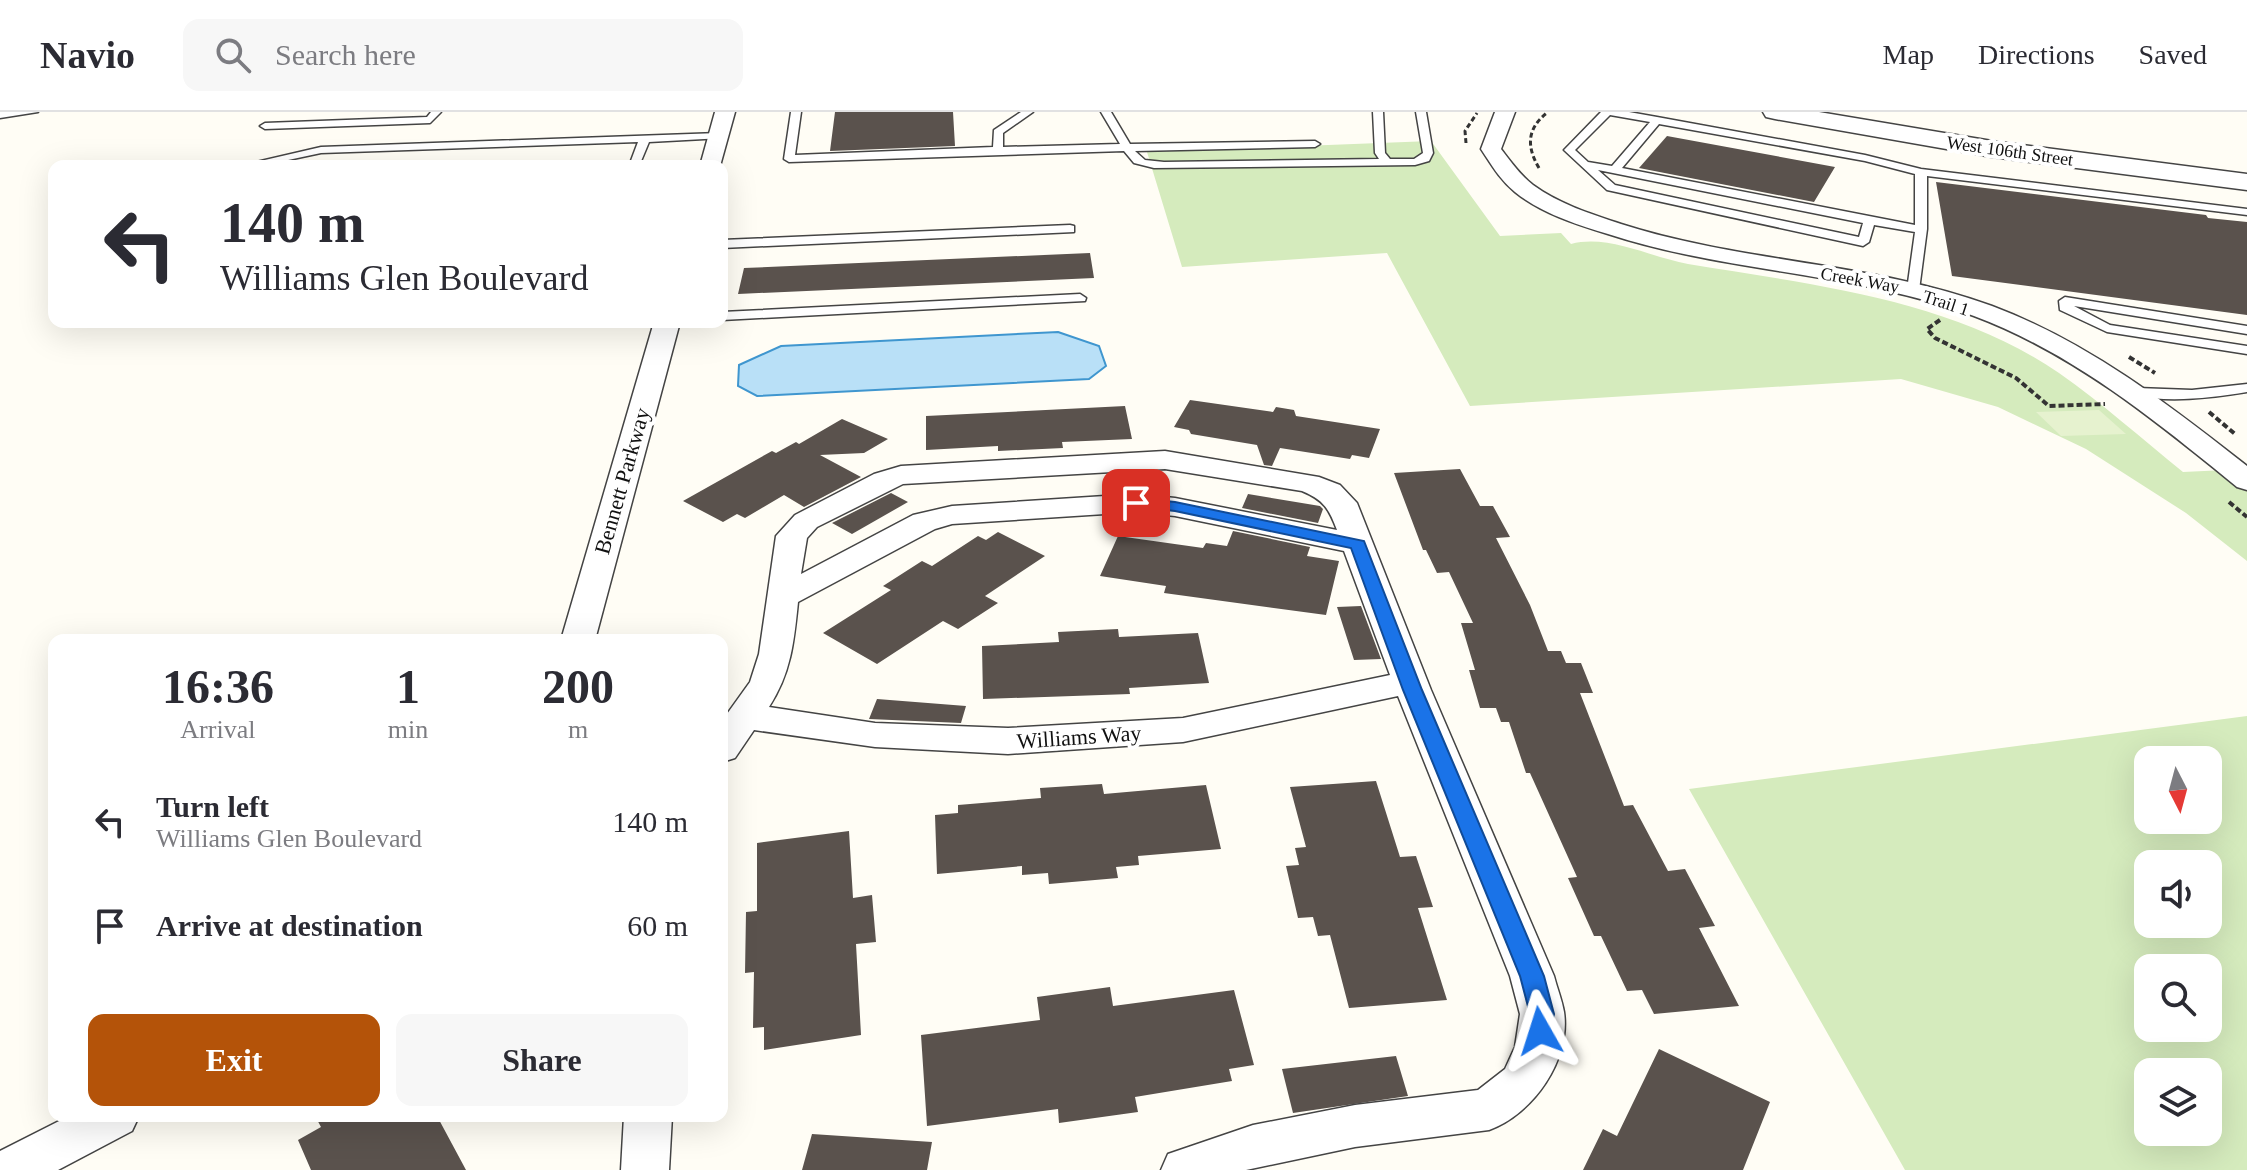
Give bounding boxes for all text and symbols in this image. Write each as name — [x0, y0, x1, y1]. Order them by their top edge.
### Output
search box — [183, 19, 743, 91]
icon: search — [211, 33, 255, 77]
text: Navio — [40, 34, 135, 76]
text: Search here — [275, 38, 416, 71]
text: Map — [1883, 39, 1934, 70]
text: Directions — [1978, 39, 2095, 70]
text: Saved — [2139, 39, 2207, 70]
street label: West 106th Street — [1945, 132, 2075, 170]
icon: left — [88, 192, 192, 296]
text: 140 m — [220, 192, 365, 254]
text: Williams Glen Boulevard — [220, 258, 588, 298]
street label: Creek Way — [1819, 263, 1901, 297]
street label: Trail 1 — [1920, 286, 1972, 320]
street label: Bennett Parkway — [589, 405, 655, 557]
pin — [1102, 469, 1170, 537]
icon: arrive — [1114, 481, 1158, 525]
text: 16:36 — [162, 660, 274, 713]
text: 1 — [396, 660, 420, 713]
text: 200 — [542, 660, 614, 713]
text: Arrival — [180, 715, 255, 744]
text: min — [388, 715, 428, 744]
text: m — [568, 715, 588, 744]
street label: Williams Way — [1016, 720, 1142, 754]
north arrow — [2134, 746, 2222, 834]
map controls — [2134, 746, 2222, 1146]
text: Turn left — [156, 790, 269, 823]
icon: left — [88, 800, 132, 844]
text: 140 m — [612, 805, 688, 838]
text: Williams Glen Boulevard — [156, 824, 422, 853]
button: sound — [2134, 850, 2222, 938]
icon: arrive — [88, 904, 132, 948]
text: Arrive at destination — [156, 909, 423, 942]
text: 60 m — [627, 909, 688, 942]
button: search — [2134, 954, 2222, 1042]
position arrow — [1498, 989, 1582, 1073]
button: Exit — [88, 1014, 380, 1106]
button: Share — [396, 1014, 688, 1106]
button: layers — [2134, 1058, 2222, 1146]

